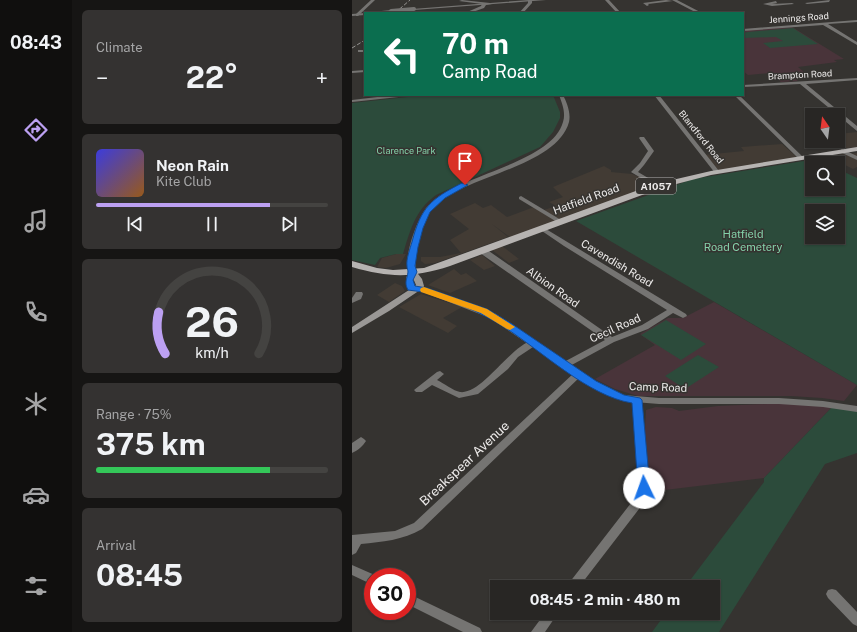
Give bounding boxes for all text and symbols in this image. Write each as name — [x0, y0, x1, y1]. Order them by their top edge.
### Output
street label: Jennings Road — [769, 10, 829, 25]
text: 70 m — [442, 27, 509, 60]
icon: left — [376, 28, 428, 80]
text: 08:43 — [10, 32, 62, 53]
text: Climate — [96, 40, 143, 55]
text: 22° — [186, 59, 238, 95]
text: Camp Road — [442, 61, 537, 82]
text: − — [96, 65, 108, 91]
text: + — [316, 65, 328, 91]
street label: Brampton Road — [767, 67, 832, 82]
street label: Blandford Road — [677, 108, 726, 165]
north arrow — [805, 108, 845, 148]
map controls — [805, 108, 845, 244]
icon: directions — [22, 116, 50, 144]
pin — [448, 144, 482, 185]
park label: Clarence Park — [377, 145, 435, 156]
icon: arrive — [454, 150, 476, 172]
button: search — [805, 156, 845, 196]
text: Neon Rain — [156, 157, 229, 174]
text: Kite Club — [156, 174, 211, 189]
road number: A1057 — [636, 178, 676, 194]
street label: Hatfield Road — [551, 181, 621, 217]
button: layers — [805, 204, 845, 244]
icon: music — [22, 207, 50, 235]
icon: previous — [124, 213, 146, 235]
icon: pause — [201, 213, 223, 235]
icon: next — [278, 213, 300, 235]
park label: Hatfield Road Cemetery — [704, 228, 782, 253]
street label: Cavendish Road — [579, 237, 655, 289]
street label: Albion Road — [524, 264, 582, 310]
text: 26 — [185, 297, 239, 346]
icon: phone — [22, 298, 50, 326]
street label: Cecil Road — [588, 311, 642, 345]
text: km/h — [195, 344, 229, 361]
street label: Camp Road — [629, 380, 687, 394]
icon: climate — [22, 390, 50, 418]
text: Range · 75% — [96, 407, 172, 422]
street label: Breakspear Avenue — [416, 418, 512, 509]
text: 375 km — [96, 426, 206, 462]
position arrow — [623, 467, 665, 509]
icon: car — [22, 481, 50, 509]
text: Arrival — [96, 538, 136, 553]
text: 08:45 — [96, 557, 183, 593]
speed limit sign: 30 — [364, 568, 416, 620]
icon: filters — [22, 572, 50, 600]
text: 08:45 · 2 min · 480 m — [530, 591, 680, 608]

